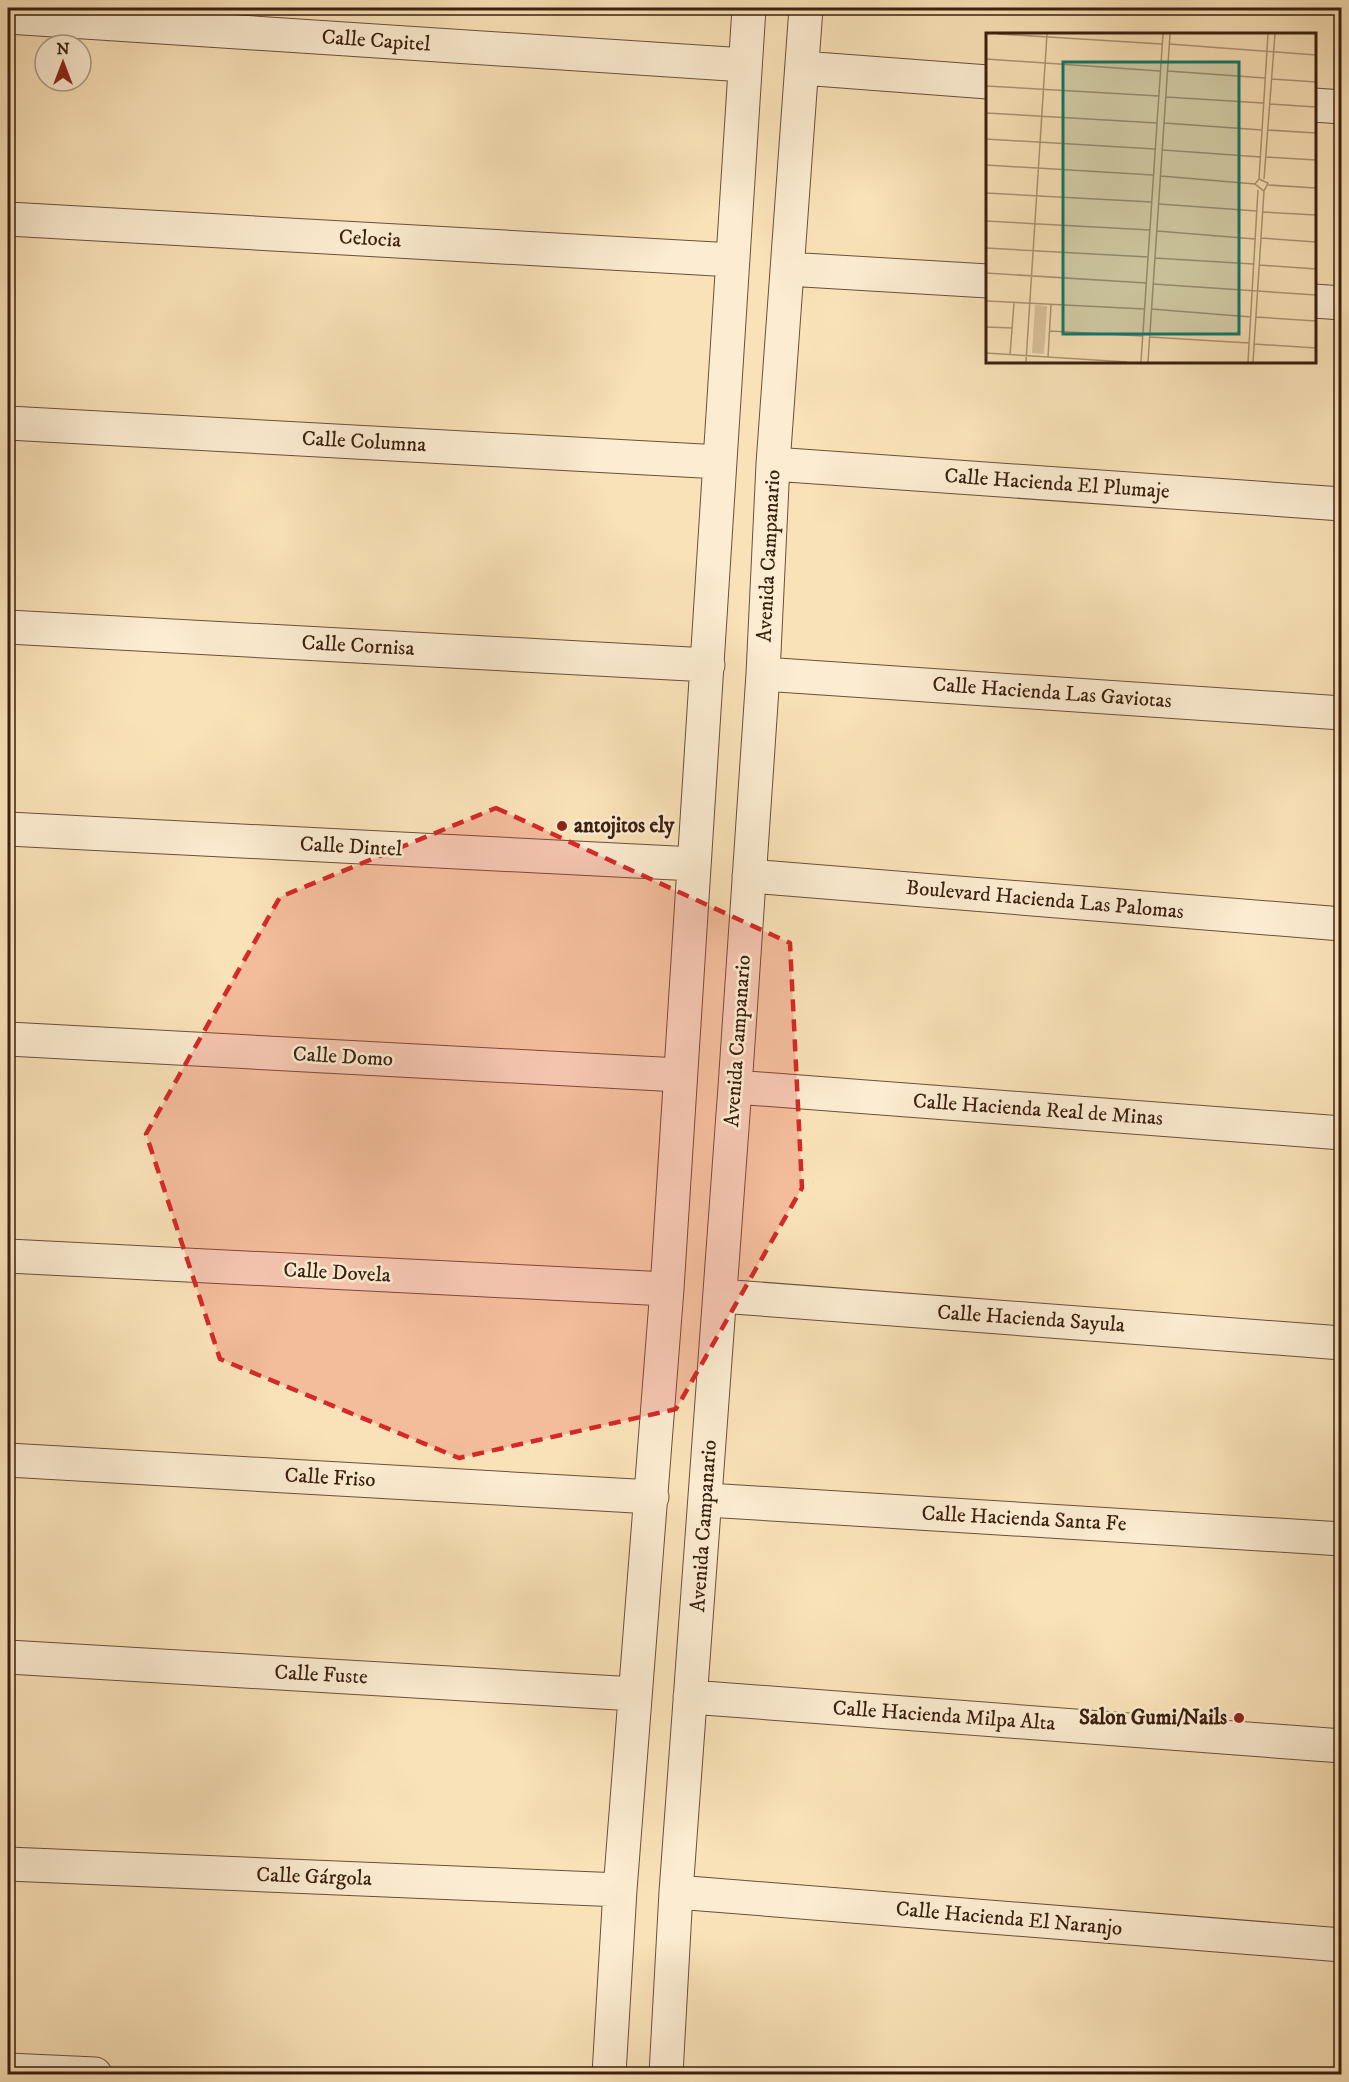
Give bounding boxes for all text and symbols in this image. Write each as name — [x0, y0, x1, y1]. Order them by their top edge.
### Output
street label: Calle Capitel — [321, 24, 432, 58]
north arrow — [33, 33, 93, 93]
inset map — [986, 33, 1316, 363]
text: N — [56, 39, 70, 59]
street label: Celocia — [338, 224, 402, 254]
street label: Calle Columna — [301, 426, 427, 458]
street label: Calle Hacienda El Plumaje — [943, 463, 1171, 505]
street label: Avenida Campanario — [752, 469, 786, 643]
street label: Calle Cornisa — [301, 630, 415, 662]
street label: Calle Hacienda Las Gaviotas — [931, 672, 1173, 714]
place label: antojitos ely — [574, 813, 675, 840]
marker: antojitos ely — [555, 819, 569, 833]
street label: Calle Dintel — [299, 831, 403, 863]
street label: Boulevard Hacienda Las Palomas — [905, 875, 1185, 925]
street label: Avenida Campanario — [719, 954, 757, 1128]
street label: Calle Domo — [292, 1041, 394, 1073]
street label: Calle Hacienda Real de Minas — [912, 1088, 1164, 1132]
street label: Calle Dovela — [283, 1257, 391, 1289]
street label: Calle Hacienda Sayula — [936, 1299, 1126, 1339]
street label: Avenida Campanario — [685, 1439, 723, 1613]
street label: Calle Friso — [284, 1463, 376, 1493]
street label: Calle Hacienda Santa Fe — [921, 1501, 1127, 1537]
street label: Calle Fuste — [274, 1660, 369, 1690]
street label: Calle Hacienda Milpa Alta — [832, 1695, 1056, 1737]
place label: Salon Gumi/Nails — [1079, 1705, 1227, 1731]
marker: Salon Gumi/Nails — [1232, 1711, 1246, 1725]
street label: Calle Gárgola — [256, 1862, 372, 1892]
street label: Calle Hacienda El Naranjo — [895, 1896, 1123, 1942]

